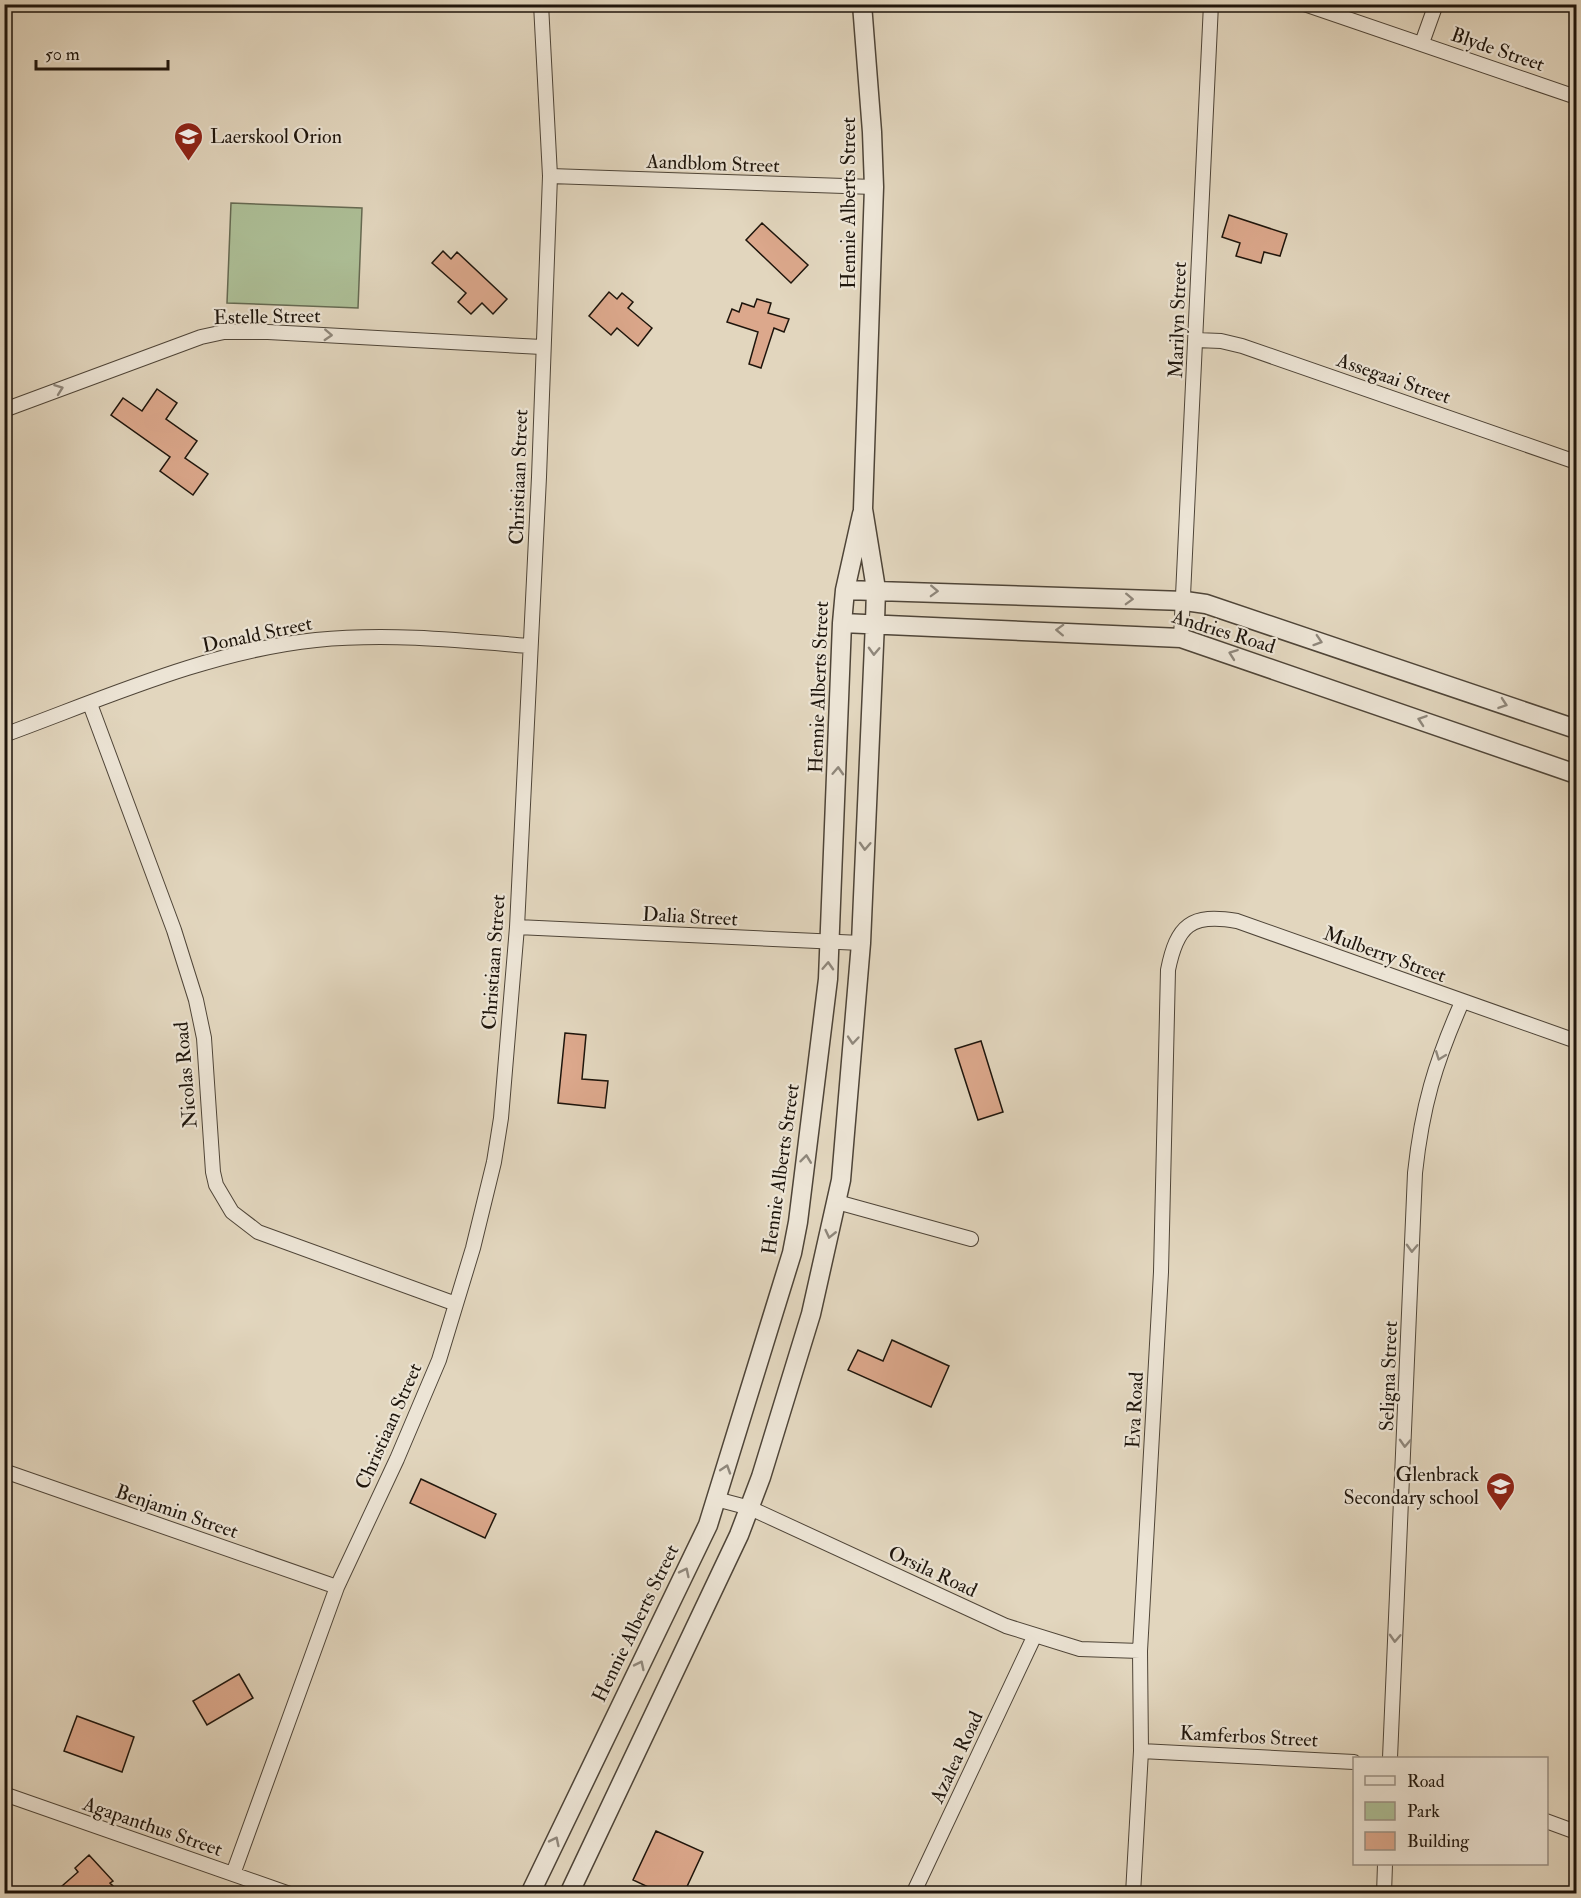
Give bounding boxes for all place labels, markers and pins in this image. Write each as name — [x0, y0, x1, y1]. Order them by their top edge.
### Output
school or university icon: Laerskool Orion — [173, 120, 205, 162]
place label: Laerskool Orion — [210, 124, 342, 149]
place label: Glenbrack Secondary school — [1343, 1462, 1479, 1510]
school or university icon: Glenbrack Secondary school — [1484, 1470, 1516, 1512]

